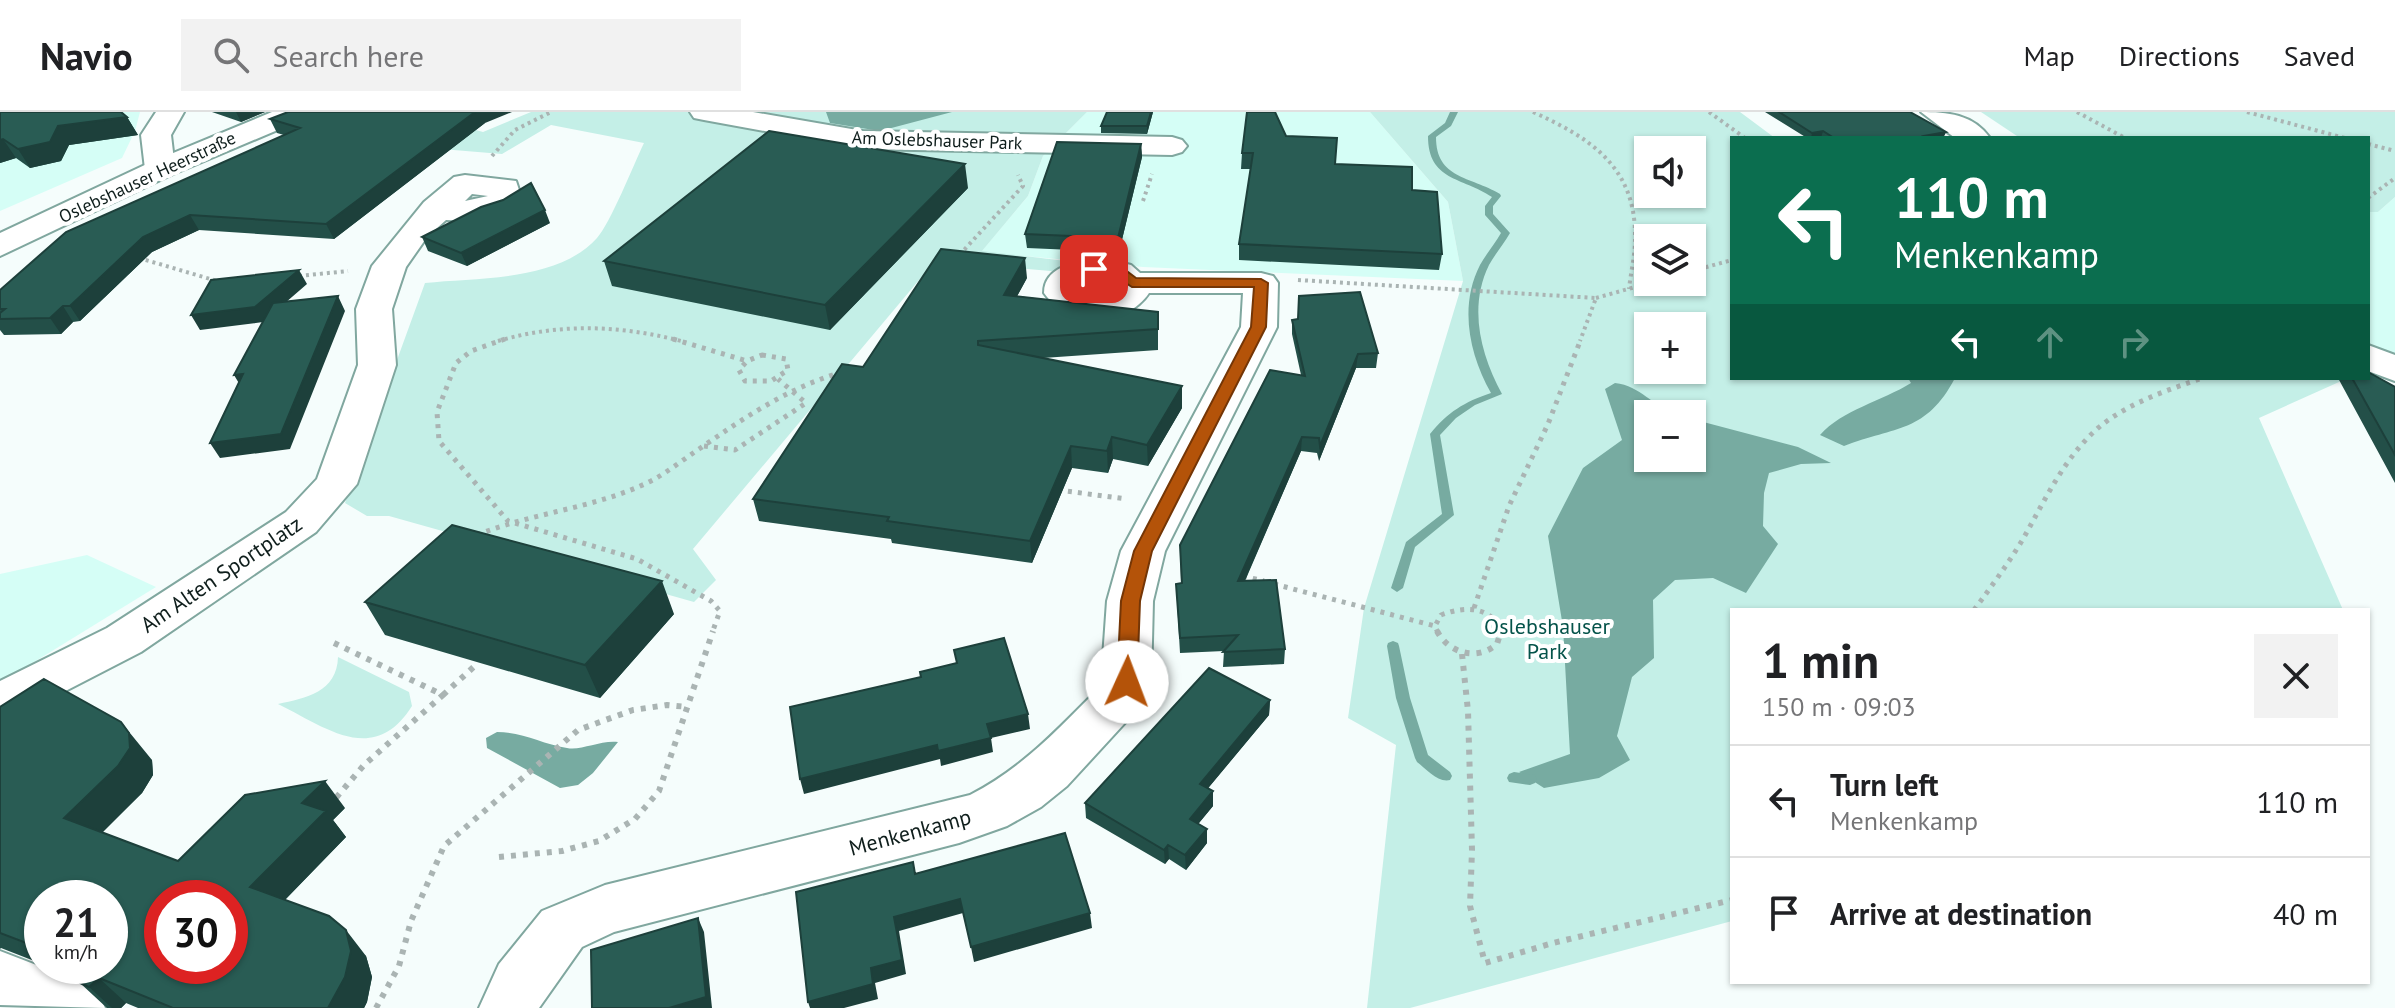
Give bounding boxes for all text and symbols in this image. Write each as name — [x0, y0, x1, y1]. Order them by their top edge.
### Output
search box — [181, 19, 741, 91]
text: Navio — [40, 31, 133, 80]
icon: search — [209, 33, 253, 77]
text: Search here — [273, 36, 424, 75]
text: Map — [2024, 37, 2075, 74]
text: Directions — [2119, 37, 2240, 74]
text: Saved — [2284, 37, 2355, 74]
street label: Oslebshauser Heerstraße — [55, 126, 239, 228]
street label: Am Oslebshauser Park — [851, 126, 1023, 154]
map controls — [1634, 136, 1706, 472]
button: sound — [1634, 136, 1706, 208]
text: 110 m — [1894, 161, 2049, 233]
icon: left — [1762, 168, 1866, 272]
button: layers — [1634, 224, 1706, 296]
text: Menkenkamp — [1894, 231, 2099, 278]
pin — [1060, 235, 1128, 303]
icon: arrive — [1072, 247, 1116, 291]
button: + — [1634, 312, 1706, 384]
icon: left — [1944, 320, 1988, 364]
icon: ahead — [2028, 320, 2072, 364]
icon: right — [2112, 320, 2156, 364]
button: − — [1634, 400, 1706, 472]
street label: Am Alten Sportplatz — [135, 510, 307, 638]
park label: Oslebshauser Park — [1484, 612, 1610, 665]
text: 1 min — [1762, 629, 1879, 691]
button: close — [2254, 634, 2338, 718]
position arrow — [1085, 640, 1169, 724]
text: 150 m · 09:03 — [1762, 690, 1916, 723]
text: Turn left — [1830, 765, 1938, 804]
icon: left — [1762, 779, 1806, 823]
text: 110 m — [2257, 782, 2338, 821]
street label: Menkenkamp — [846, 802, 974, 862]
text: Menkenkamp — [1830, 804, 1978, 837]
speed limit sign: 30 — [144, 880, 248, 984]
icon: arrive — [1762, 891, 1806, 935]
text: Arrive at destination — [1830, 894, 2092, 933]
text: 40 m — [2273, 894, 2338, 933]
text: 21 — [53, 896, 99, 948]
text: km/h — [54, 939, 98, 965]

